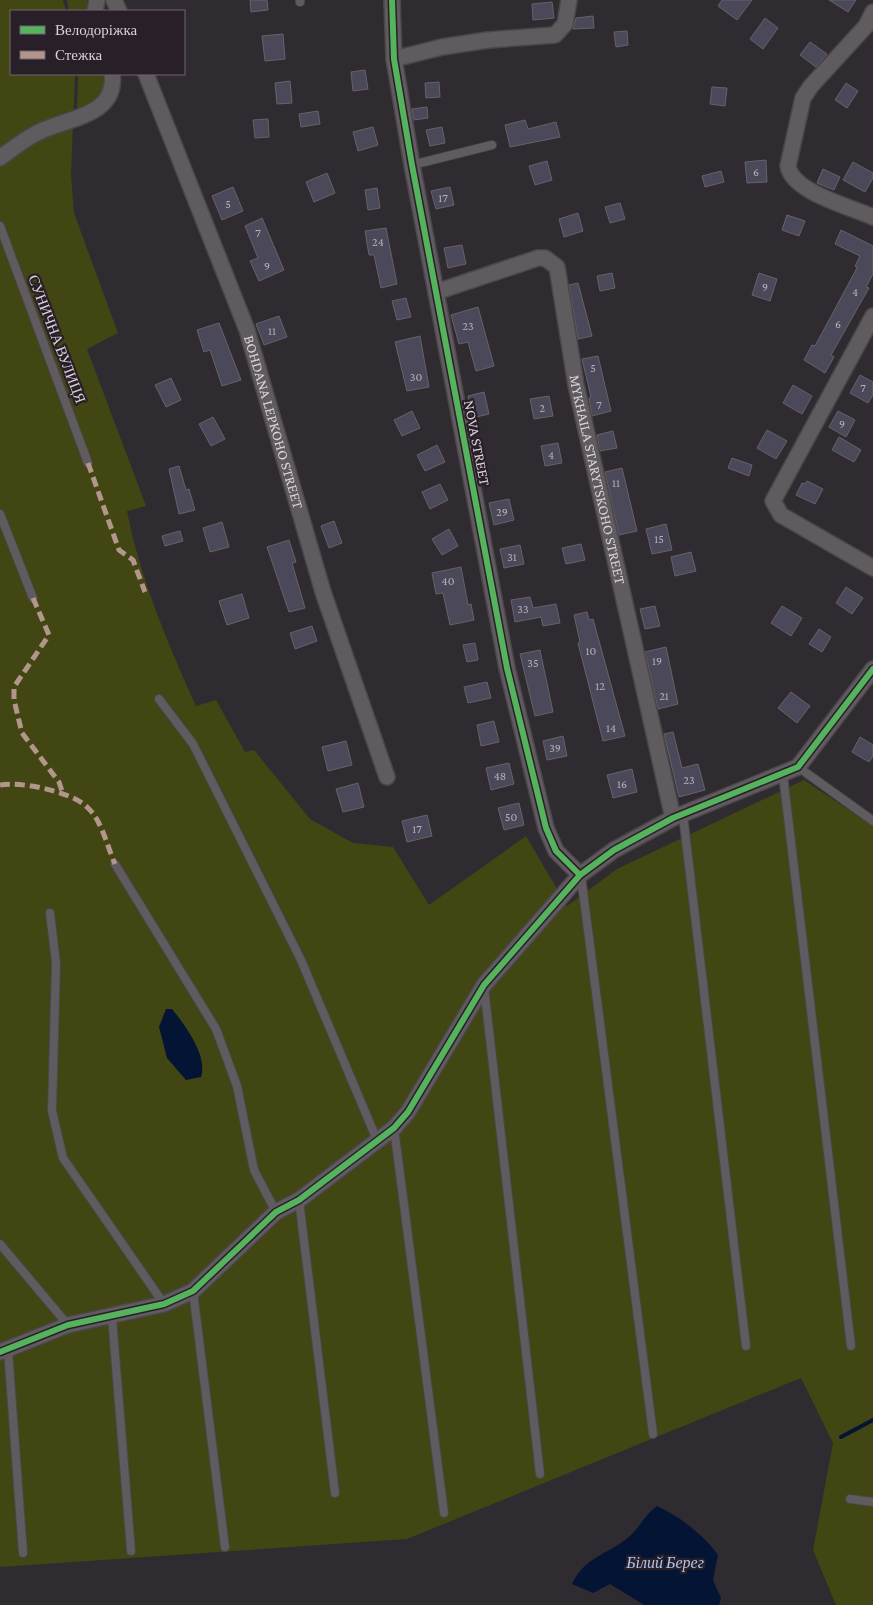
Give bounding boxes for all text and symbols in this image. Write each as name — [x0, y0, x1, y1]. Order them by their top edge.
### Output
legend — [10, 10, 185, 75]
text: Велодоріжка — [55, 22, 137, 38]
text: Стежка — [55, 47, 102, 63]
house number: 6 — [753, 165, 759, 179]
house number: 17 — [438, 191, 448, 205]
house number: 5 — [225, 197, 231, 211]
house number: 7 — [255, 226, 261, 240]
house number: 24 — [372, 235, 384, 249]
house number: 9 — [264, 259, 270, 273]
street label: СУНИЧНА ВУЛИЦЯ — [25, 273, 89, 405]
house number: 9 — [762, 280, 768, 294]
house number: 4 — [852, 285, 858, 299]
house number: 6 — [835, 317, 841, 331]
house number: 23 — [462, 319, 474, 333]
house number: 11 — [268, 324, 276, 338]
street label: BOHDANA LEPKOHO STREET — [241, 333, 306, 511]
house number: 5 — [590, 361, 596, 375]
house number: 30 — [410, 370, 422, 384]
street label: MYKHAILA STARYTSKOHO STREET — [566, 374, 628, 586]
house number: 7 — [860, 381, 866, 395]
house number: 7 — [596, 398, 602, 412]
street label: NOVA STREET — [461, 399, 493, 487]
house number: 2 — [539, 401, 545, 415]
house number: 9 — [839, 417, 845, 431]
house number: 4 — [548, 448, 554, 462]
house number: 11 — [612, 476, 620, 490]
house number: 29 — [496, 505, 508, 519]
house number: 15 — [654, 532, 664, 546]
house number: 31 — [507, 550, 517, 564]
house number: 40 — [442, 574, 455, 588]
house number: 33 — [517, 602, 529, 616]
house number: 10 — [586, 644, 597, 658]
house number: 19 — [652, 654, 662, 668]
house number: 35 — [527, 656, 539, 670]
house number: 12 — [595, 679, 605, 693]
house number: 21 — [659, 689, 669, 703]
house number: 14 — [606, 721, 616, 735]
house number: 39 — [549, 741, 561, 755]
house number: 48 — [494, 769, 506, 783]
house number: 23 — [683, 773, 695, 787]
house number: 16 — [617, 777, 627, 791]
house number: 50 — [505, 810, 517, 824]
house number: 17 — [412, 822, 422, 836]
water label: Білий Берег — [625, 1554, 704, 1572]

